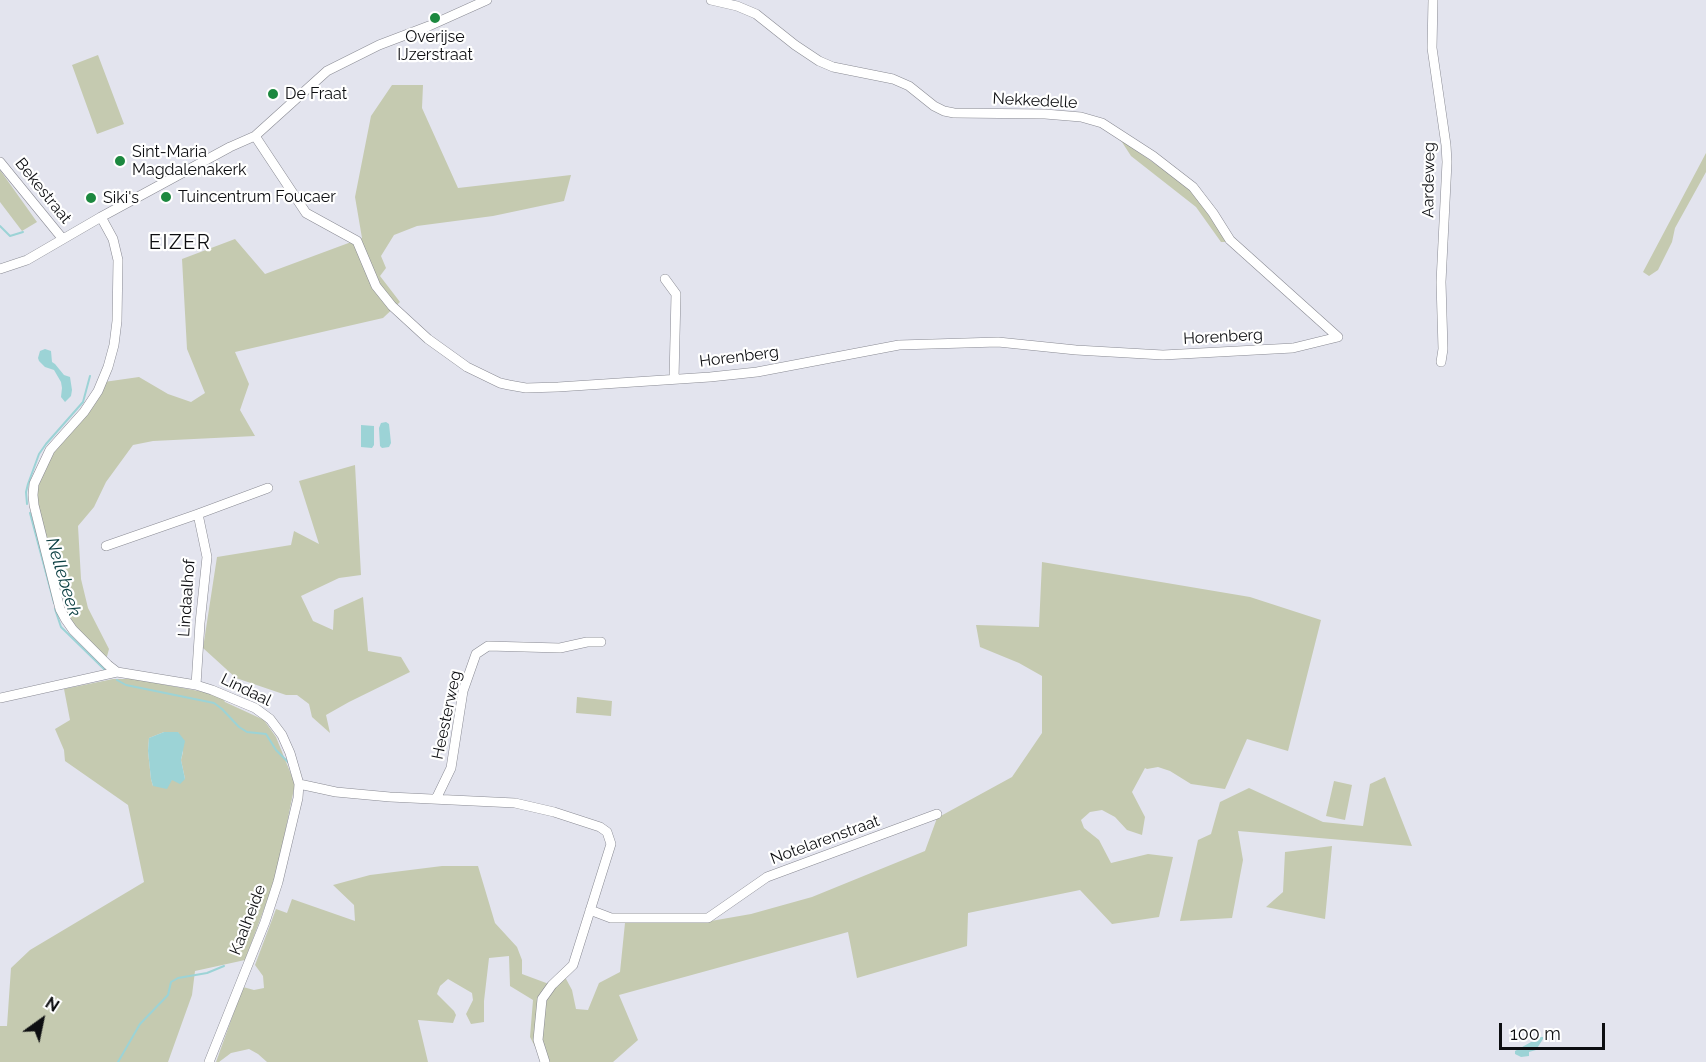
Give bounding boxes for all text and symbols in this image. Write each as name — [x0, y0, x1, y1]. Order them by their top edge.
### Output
marker: Overijse IJzerstraat — [428, 11, 442, 25]
place label: Overijse IJzerstraat — [397, 27, 473, 65]
place label: De Fraat — [285, 84, 347, 104]
marker: De Fraat — [266, 87, 280, 101]
street label: Nekkedelle — [992, 89, 1078, 113]
place label: Sint-Maria Magdalenakerk — [132, 142, 247, 180]
street label: Aardeweg — [1419, 142, 1439, 218]
street label: Bekestraat — [11, 154, 75, 228]
marker: Sint-Maria Magdalenakerk — [113, 154, 127, 168]
place label: Tuincentrum Foucaer — [178, 187, 336, 207]
place label: Siki's — [103, 188, 139, 208]
marker: Tuincentrum Foucaer — [159, 190, 173, 204]
marker: Siki's — [84, 191, 98, 205]
district label: EIZER — [149, 231, 211, 255]
street label: Horenberg — [1183, 325, 1263, 349]
street label: Horenberg — [698, 343, 780, 371]
water label: Nellebeek — [41, 535, 85, 619]
street label: Lindaalhof — [175, 558, 199, 638]
street label: Heesterweg — [428, 669, 466, 761]
street label: Lindaal — [218, 670, 274, 710]
street label: Notelarenstraat — [768, 811, 882, 869]
street label: Kaalheide — [226, 882, 270, 958]
north arrow — [12, 990, 72, 1050]
text: N — [42, 993, 62, 1016]
scale bar — [1502, 1011, 1608, 1049]
text: 100 m — [1510, 1023, 1561, 1044]

